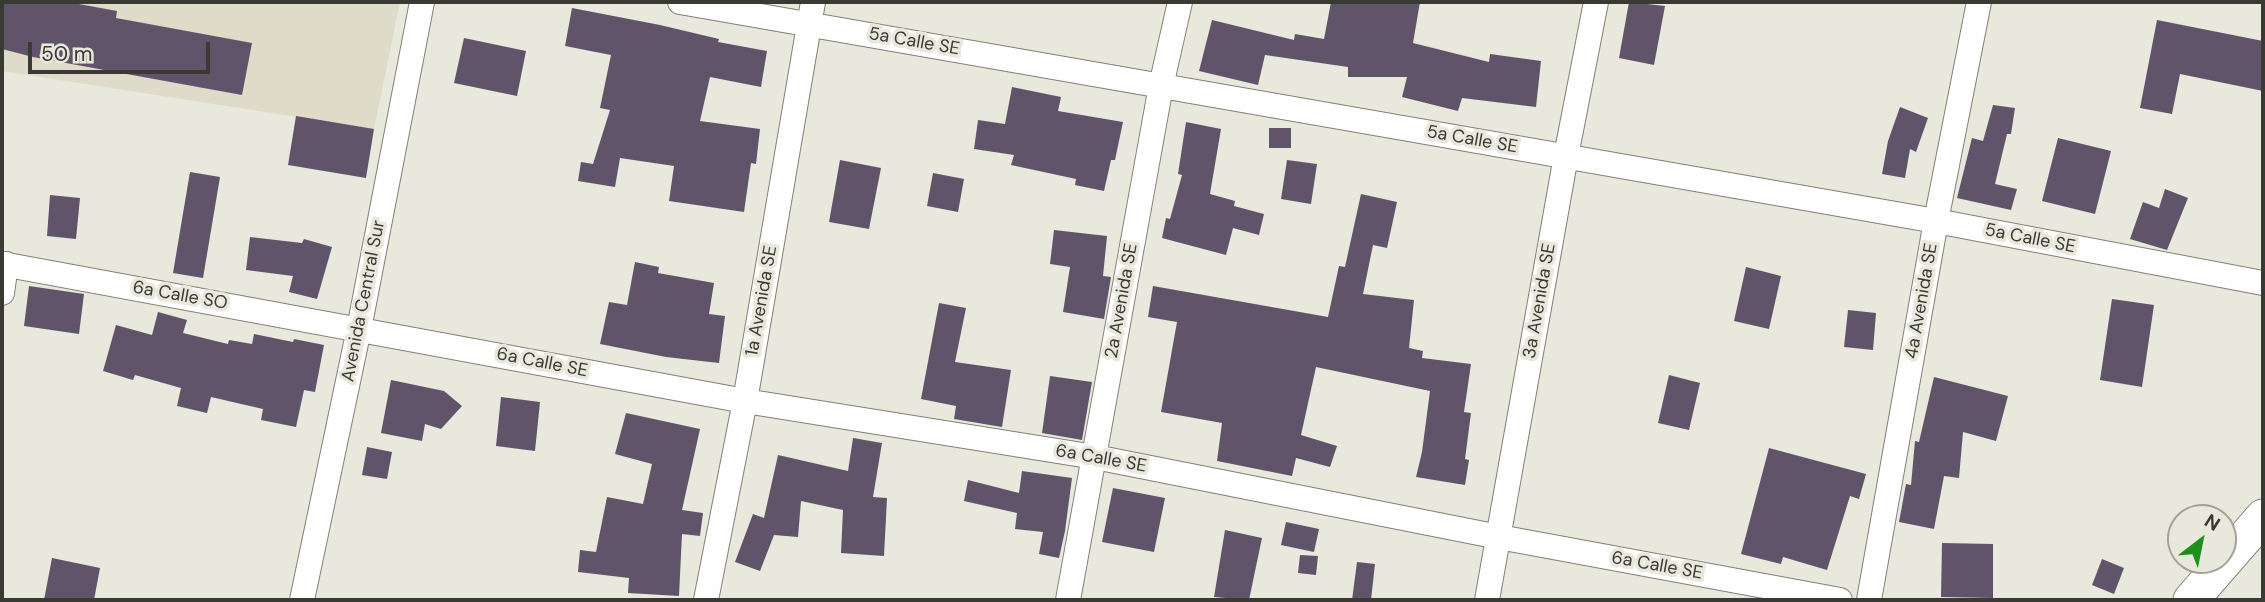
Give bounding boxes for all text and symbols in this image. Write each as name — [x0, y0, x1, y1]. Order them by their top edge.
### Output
street label: 5a Calle SE — [867, 23, 961, 61]
scale bar — [32, 28, 214, 72]
text: 50 m — [41, 40, 92, 68]
street label: 5a Calle SE — [1425, 121, 1519, 159]
street label: Avenida Central Sur — [338, 218, 390, 384]
street label: 5a Calle SE — [1983, 220, 2077, 258]
street label: 2a Avenida SE — [1101, 242, 1143, 360]
street label: 3a Avenida SE — [1519, 242, 1561, 360]
street label: 4a Avenida SE — [1901, 242, 1943, 360]
street label: 1a Avenida SE — [742, 244, 782, 358]
street label: 6a Calle SO — [131, 277, 229, 315]
street label: 6a Calle SE — [495, 344, 589, 382]
street label: 6a Calle SE — [1054, 440, 1148, 478]
north arrow — [2167, 504, 2237, 574]
text: N — [2200, 508, 2225, 537]
street label: 6a Calle SE — [1610, 547, 1704, 585]

